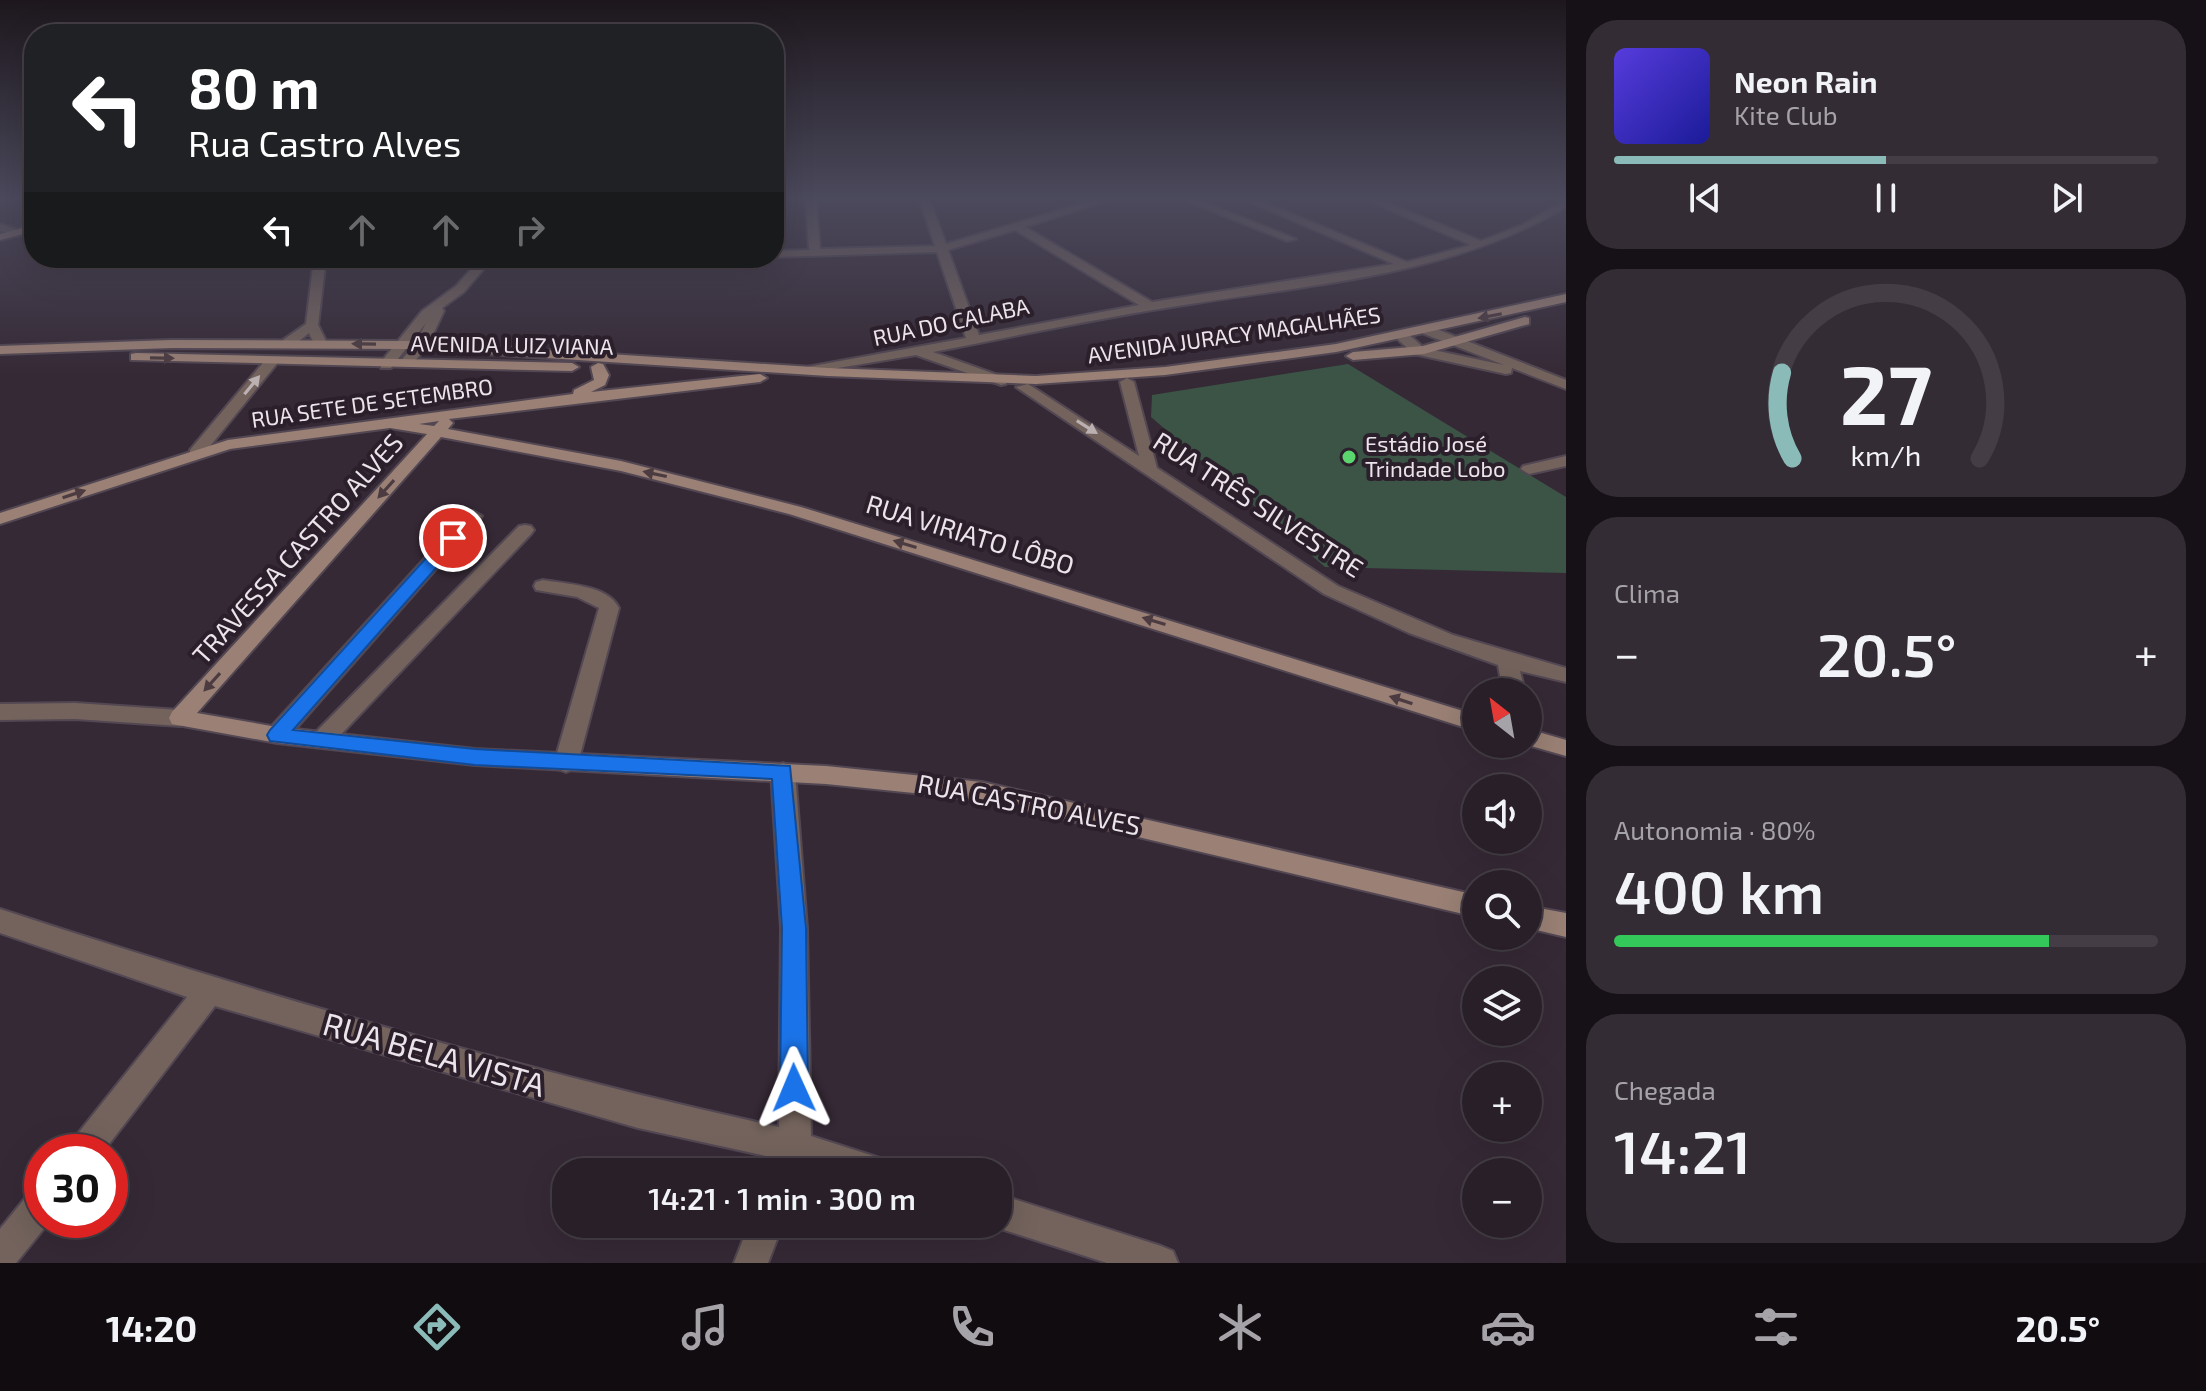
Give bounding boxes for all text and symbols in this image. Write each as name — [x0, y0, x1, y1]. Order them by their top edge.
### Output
text: 80 m — [188, 53, 320, 120]
icon: left — [56, 56, 160, 160]
text: Neon Rain — [1734, 63, 1878, 99]
text: Kite Club — [1734, 99, 1838, 130]
text: Rua Castro Alves — [188, 121, 461, 164]
icon: previous — [1683, 176, 1727, 220]
icon: pause — [1864, 176, 1908, 220]
icon: next — [2045, 176, 2089, 220]
icon: left — [256, 208, 300, 252]
icon: ahead — [340, 208, 384, 252]
icon: ahead — [424, 208, 468, 252]
icon: right — [508, 208, 552, 252]
street label: RUA DO CALABA — [870, 292, 1032, 350]
street label: AVENIDA JURACY MAGALHÃES — [1086, 301, 1382, 367]
one-way arrow — [1477, 310, 1502, 322]
street label: AVENIDA LUIZ VIANA — [410, 329, 614, 359]
one-way arrow — [351, 338, 376, 350]
text: 27 — [1840, 341, 1932, 441]
one-way arrow — [150, 352, 175, 364]
street label: RUA SETE DE SETEMBRO — [249, 372, 494, 432]
one-way arrow — [243, 376, 260, 396]
one-way arrow — [1076, 419, 1097, 434]
street label: RUA TRÊS SILVESTRE — [1148, 424, 1369, 583]
street label: TRAVESSA CASTRO ALVES — [185, 426, 408, 670]
place label: Estádio José Trindade Lobo — [1365, 430, 1506, 481]
text: km/h — [1851, 437, 1921, 472]
marker: Estádio José Trindade Lobo — [1340, 448, 1358, 466]
one-way arrow — [642, 467, 667, 480]
one-way arrow — [378, 480, 396, 499]
one-way arrow — [62, 487, 86, 500]
street label: RUA VIRIATO LÔBO — [863, 487, 1078, 580]
pin — [419, 504, 487, 572]
icon: arrive — [431, 516, 475, 560]
one-way arrow — [893, 537, 917, 550]
text: Clima — [1614, 577, 1680, 608]
one-way arrow — [1141, 614, 1165, 627]
text: 20.5° — [1817, 617, 1957, 689]
text: − — [1614, 626, 1640, 679]
text: + — [2134, 626, 2158, 679]
one-way arrow — [204, 672, 221, 692]
north arrow — [1462, 678, 1542, 758]
map controls — [1462, 678, 1542, 1238]
one-way arrow — [1389, 693, 1413, 706]
street label: RUA CASTRO ALVES — [915, 767, 1143, 840]
button: sound — [1462, 774, 1542, 854]
text: Autonomia · 80% — [1614, 814, 1815, 845]
text: 400 km — [1614, 854, 1824, 926]
button: search — [1462, 870, 1542, 950]
button: layers — [1462, 966, 1542, 1046]
street label: RUA BELA VISTA — [319, 1003, 550, 1103]
position arrow — [752, 1046, 836, 1130]
button: + — [1462, 1062, 1542, 1142]
text: Chegada — [1614, 1074, 1716, 1105]
text: 14:21 — [1614, 1114, 1751, 1186]
speed limit sign: 30 — [24, 1134, 128, 1238]
button: − — [1462, 1158, 1542, 1238]
text: 14:21 · 1 min · 300 m — [648, 1180, 916, 1216]
icon: directions — [409, 1299, 465, 1355]
icon: music — [677, 1299, 733, 1355]
icon: phone — [944, 1299, 1000, 1355]
icon: climate — [1212, 1299, 1268, 1355]
icon: car — [1480, 1299, 1536, 1355]
icon: filters — [1748, 1299, 1804, 1355]
text: 14:20 — [106, 1306, 197, 1349]
text: 20.5° — [2015, 1306, 2100, 1349]

